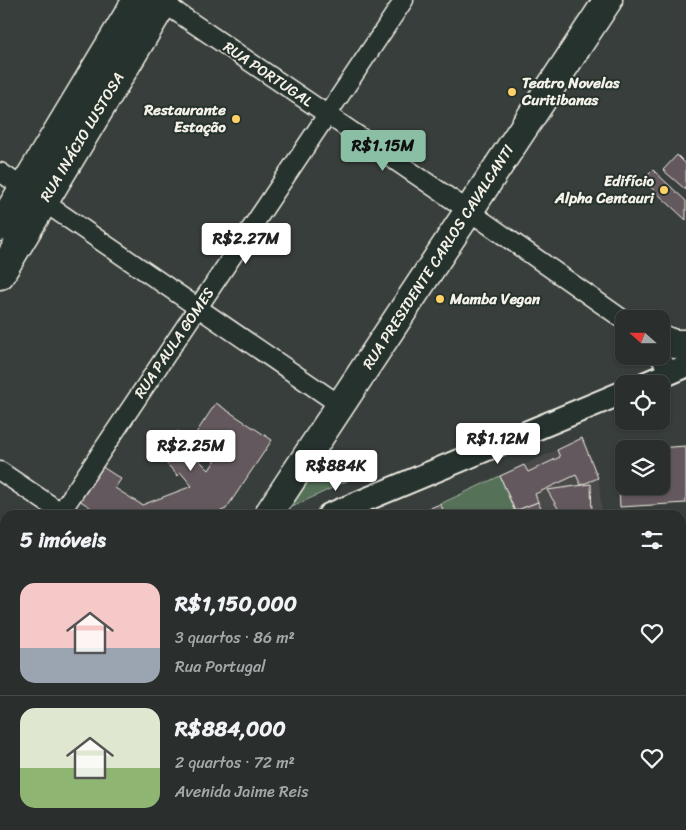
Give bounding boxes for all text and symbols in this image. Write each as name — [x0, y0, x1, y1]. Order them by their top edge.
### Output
street label: RUA PORTUGAL — [218, 34, 318, 114]
street label: RUA INÁCIO LUSTOSA — [33, 67, 131, 207]
place label: Teatro Novelas Curitibanas — [521, 70, 621, 113]
marker: Teatro Novelas Curitibanas — [506, 86, 518, 98]
place label: Restaurante Estação — [143, 97, 226, 140]
marker: Restaurante Estação — [230, 113, 242, 125]
pin: R$1.15M — [337, 130, 429, 172]
text: R$1.15M — [352, 131, 414, 160]
street label: RUA PRESIDENTE CARLOS CAVALCANTI — [355, 139, 521, 375]
place label: Edifício Alpha Centauri — [554, 168, 655, 211]
marker: Edifício Alpha Centauri — [658, 184, 670, 196]
pin: R$2.27M — [200, 222, 292, 265]
text: R$2.27M — [213, 224, 279, 253]
street label: RUA PAULA GOMES — [127, 282, 221, 404]
place label: Mamba Vegan — [449, 286, 541, 312]
marker: Mamba Vegan — [434, 293, 446, 305]
north arrow — [615, 310, 670, 365]
map controls — [615, 310, 670, 495]
button: locate — [615, 375, 670, 430]
pin: R$1.12M — [452, 422, 544, 465]
text: R$1.12M — [467, 424, 529, 453]
pin: R$2.25M — [145, 430, 237, 472]
text: R$2.25M — [157, 431, 225, 460]
button: layers — [615, 440, 670, 495]
pin: R$884K — [295, 450, 377, 492]
text: R$884K — [306, 451, 366, 480]
text: 5 imóveis — [20, 521, 106, 559]
icon: filters — [638, 526, 666, 554]
text: R$1,150,000 — [175, 585, 297, 623]
icon: home — [60, 603, 120, 663]
icon: heart — [638, 619, 666, 647]
text: 3 quartos · 86 m² — [175, 623, 295, 652]
text: Rua Portugal — [175, 652, 266, 681]
text: R$884,000 — [175, 710, 286, 748]
icon: home — [60, 728, 120, 788]
icon: heart — [638, 744, 666, 772]
text: 2 quartos · 72 m² — [175, 748, 295, 777]
text: Avenida Jaime Reis — [175, 777, 309, 806]

